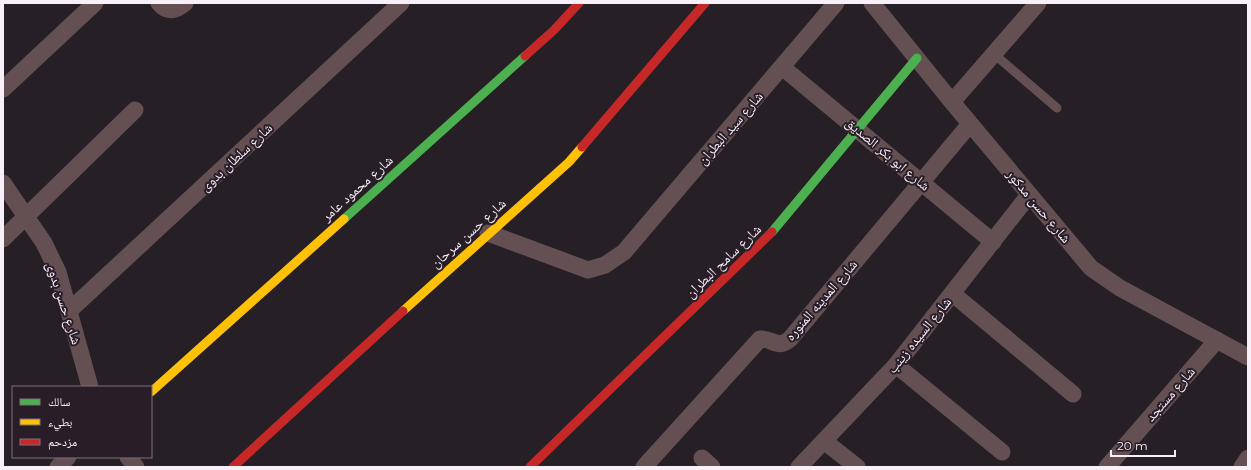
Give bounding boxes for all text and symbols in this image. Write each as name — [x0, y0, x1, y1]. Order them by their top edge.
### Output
street label: شارع سيد البطران — [693, 88, 767, 169]
street label: شارع ابو بكر الصديق — [841, 113, 934, 195]
street label: شارع سلطان بدوى — [196, 119, 277, 196]
street label: شارع محمود عامر — [317, 151, 397, 226]
street label: شارع حسن مدكور — [1001, 165, 1075, 247]
street label: شارع حسن سرحان — [426, 194, 510, 272]
street label: شارع سامح البطران — [681, 220, 765, 303]
street label: شارع المدينه المنوره — [781, 256, 862, 345]
street label: شارع حسن بدوى — [41, 259, 86, 347]
street label: شارع السيده زينب — [883, 293, 956, 377]
street label: شارع مستجد — [1141, 363, 1200, 426]
legend — [12, 386, 152, 458]
text: سالك — [48, 394, 70, 409]
text: بطيء — [48, 414, 72, 432]
scale bar — [1111, 432, 1175, 458]
text: مزدحم — [48, 434, 77, 450]
text: 20 m — [1117, 438, 1148, 453]

